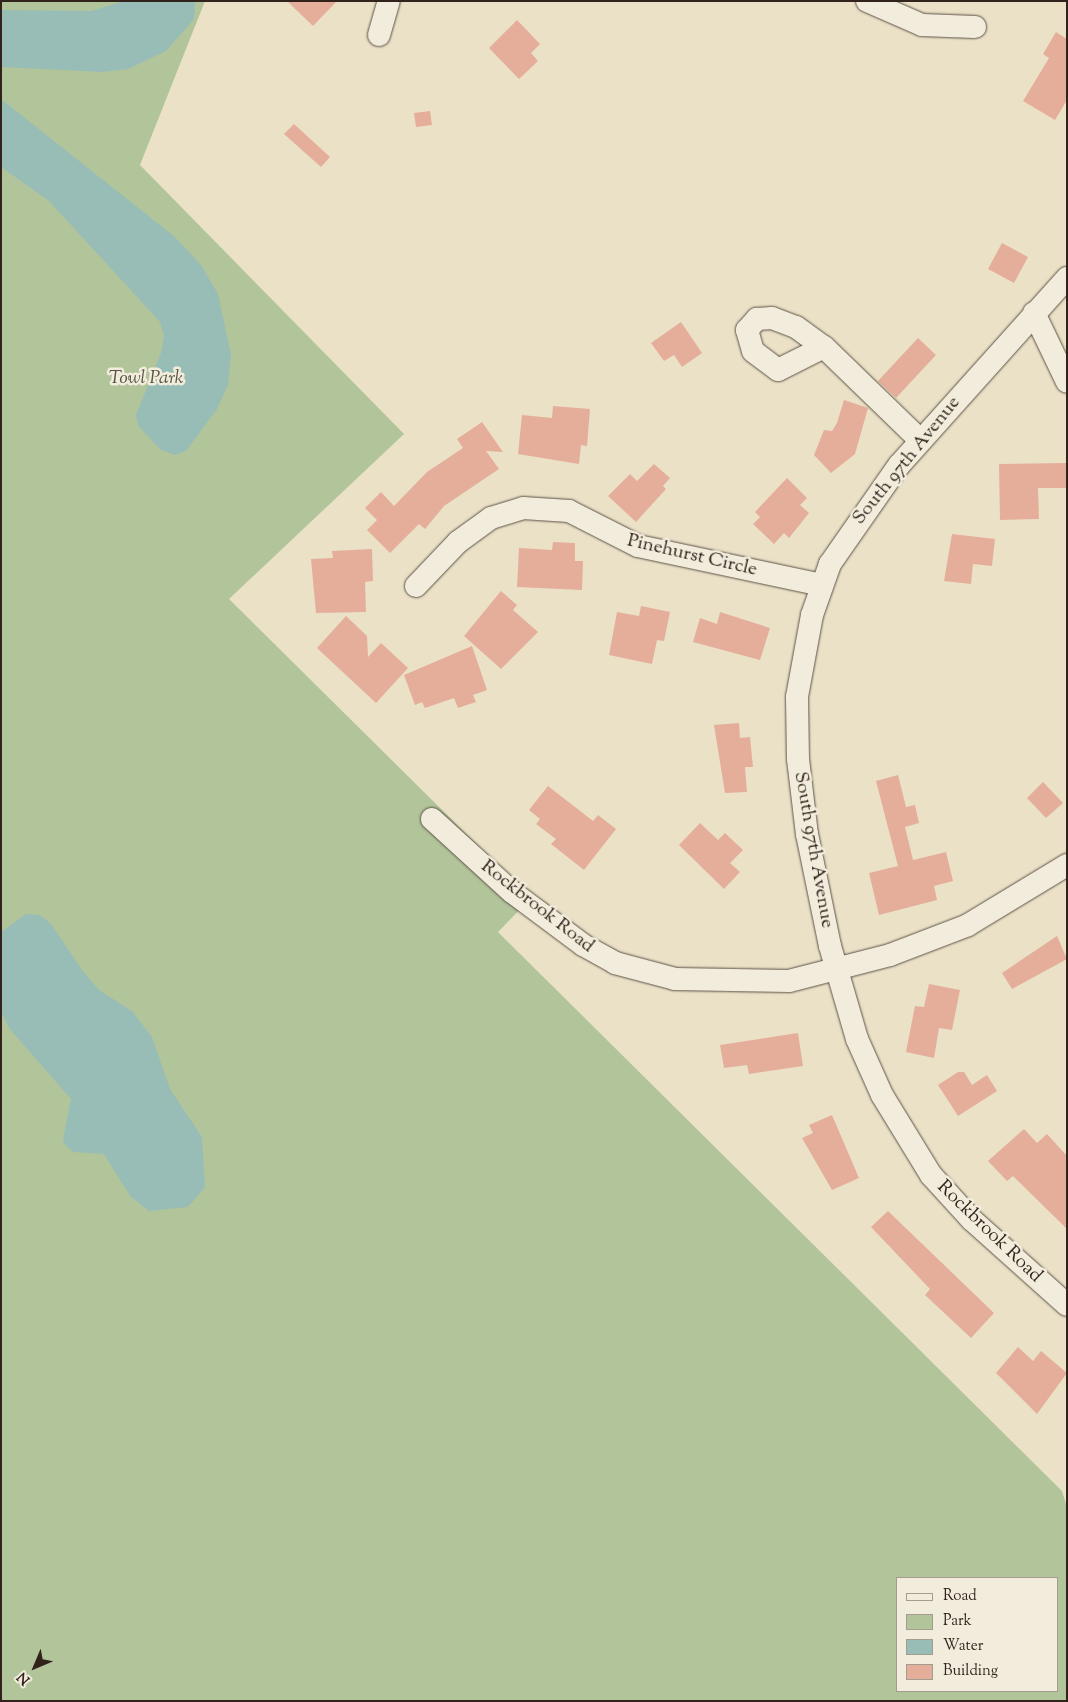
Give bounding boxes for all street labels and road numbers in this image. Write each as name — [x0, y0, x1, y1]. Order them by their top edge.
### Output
street label: South 97th Avenue — [848, 392, 966, 530]
street label: Pinehurst Circle — [625, 530, 759, 582]
street label: South 97th Avenue — [788, 770, 838, 930]
street label: Rockbrook Road — [476, 856, 598, 958]
street label: Rockbrook Road — [932, 1176, 1046, 1288]

